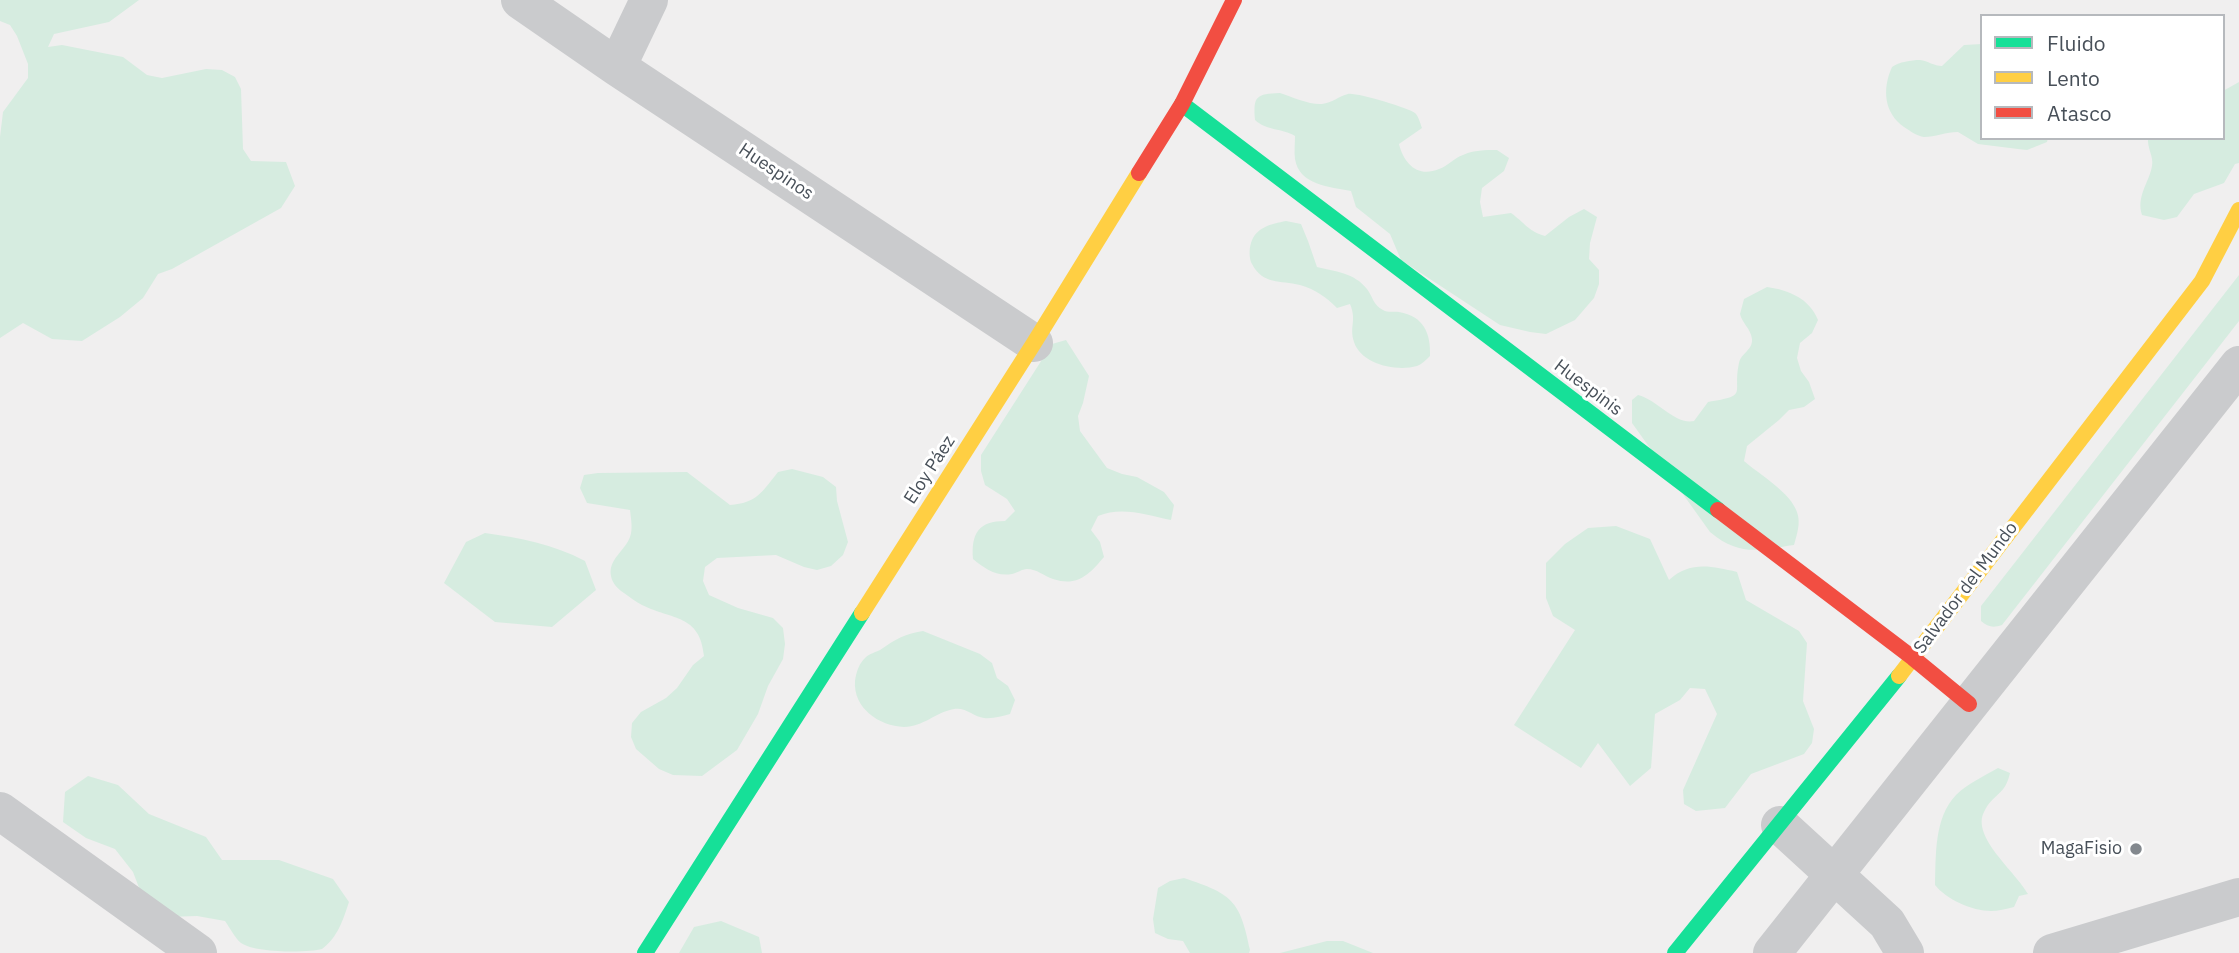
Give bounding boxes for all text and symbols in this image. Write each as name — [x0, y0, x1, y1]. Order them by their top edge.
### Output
legend — [1980, 14, 2225, 140]
text: Fluido — [2047, 29, 2106, 57]
text: Lento — [2047, 64, 2100, 92]
text: Atasco — [2047, 99, 2111, 127]
street label: Huespinos — [734, 139, 818, 205]
street label: Huespinis — [1550, 355, 1626, 421]
street label: Eloy Páez — [900, 432, 960, 508]
street label: Salvador del Mundo — [1909, 518, 2023, 658]
place label: MagaFisio — [2041, 838, 2122, 860]
marker: MagaFisio — [2128, 841, 2144, 857]

